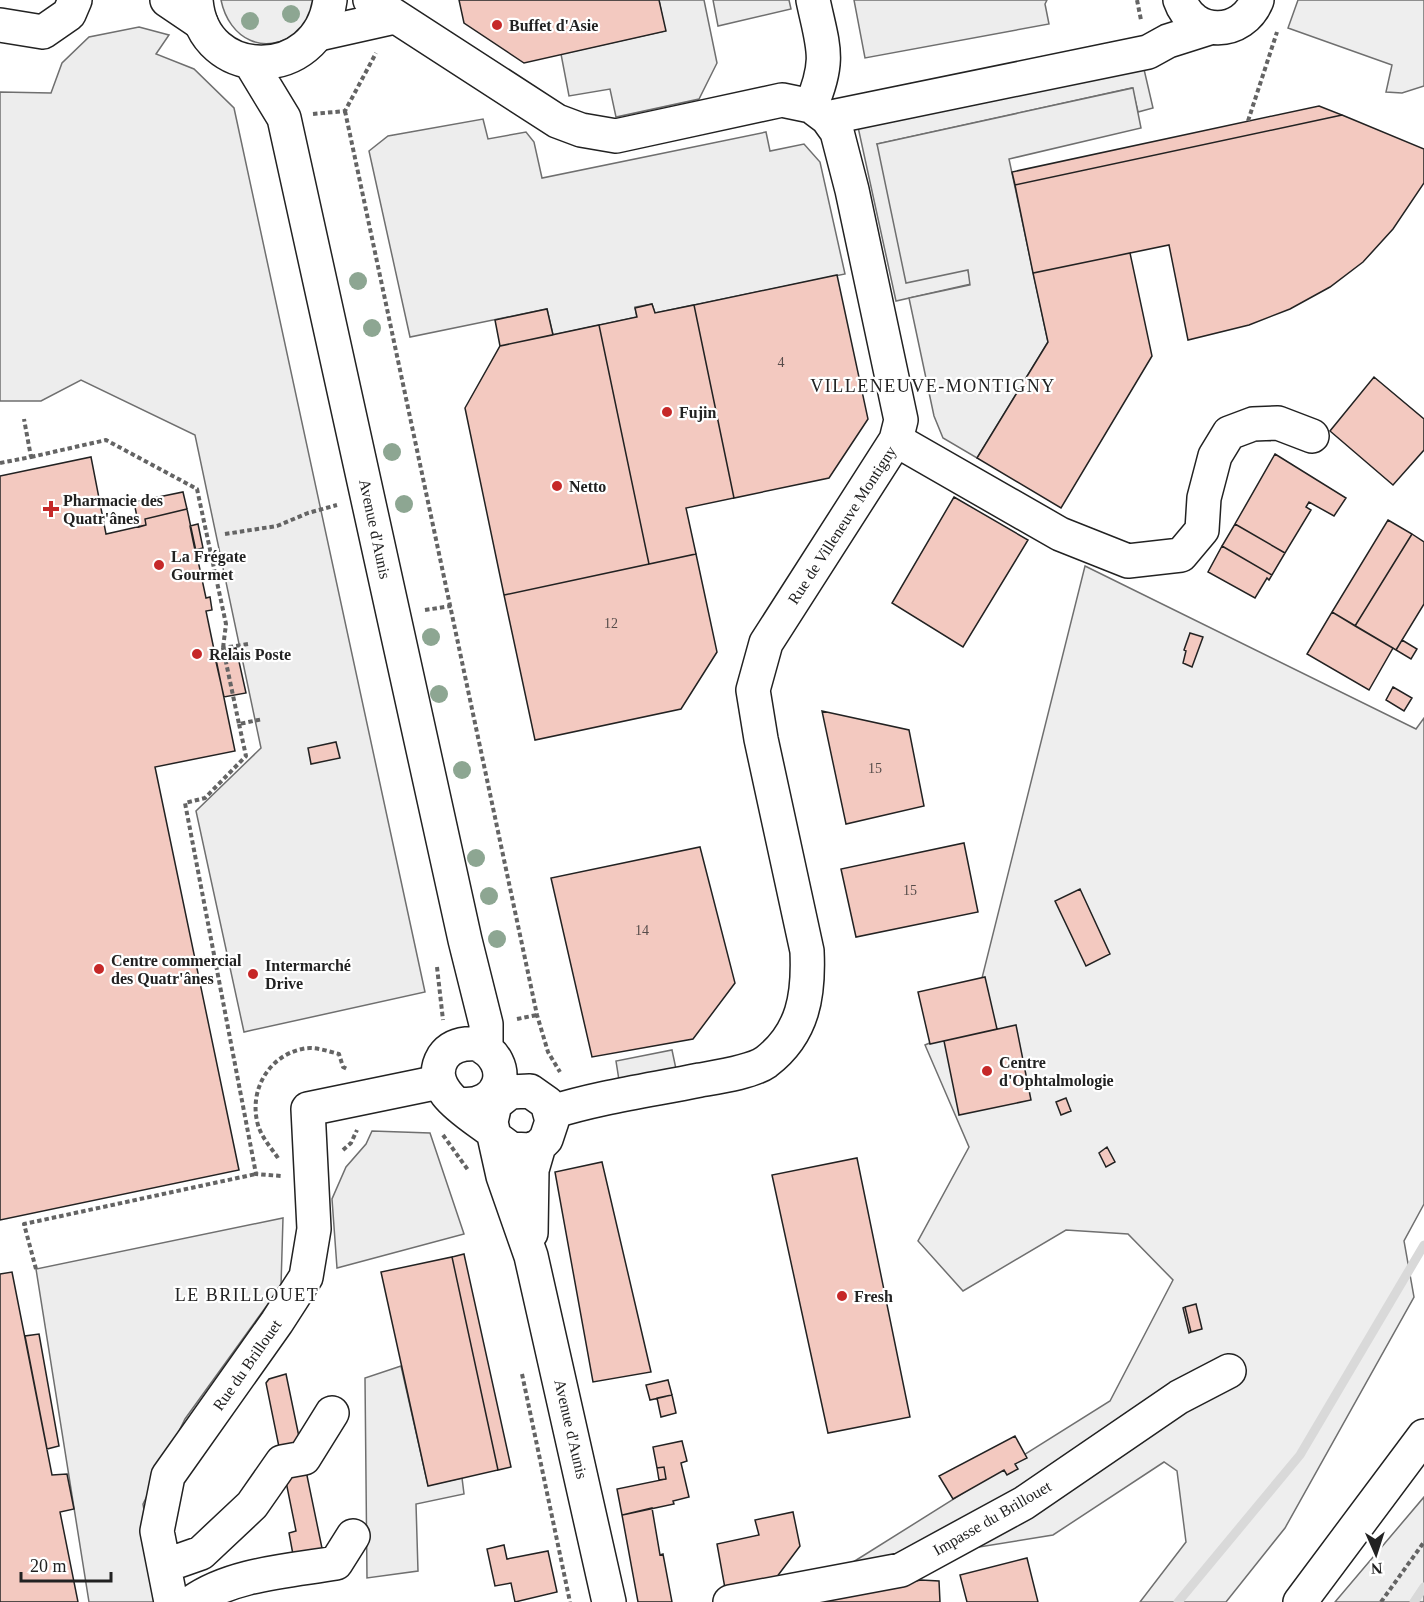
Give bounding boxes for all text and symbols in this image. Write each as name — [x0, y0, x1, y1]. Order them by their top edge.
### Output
place label: Buffet d'Asie — [509, 17, 598, 34]
marker: Buffet d'Asie — [490, 18, 504, 32]
house number: 4 — [778, 355, 785, 370]
district label: VILLENEUVE-MONTIGNY — [810, 376, 1056, 396]
place label: Fujin — [679, 404, 716, 422]
marker: Fujin — [660, 405, 674, 419]
street label: Rue de Villeneuve Montigny — [785, 443, 900, 608]
street label: Avenue d'Aunis — [356, 478, 394, 580]
place label: Netto — [569, 478, 606, 495]
marker: Netto — [550, 479, 564, 493]
place label: Pharmacie des Quatr'ânes — [63, 492, 163, 527]
marker: Pharmacie des Quatr'ânes — [44, 502, 58, 516]
place label: La Frégate Gourmet — [171, 548, 246, 583]
marker: La Frégate Gourmet — [152, 558, 166, 572]
house number: 12 — [604, 616, 618, 631]
place label: Relais Poste — [209, 646, 291, 663]
marker: Relais Poste — [190, 647, 204, 661]
house number: 15 — [868, 761, 882, 776]
house number: 15 — [903, 883, 917, 898]
house number: 14 — [635, 923, 649, 938]
place label: Centre commercial des Quatr'ânes — [111, 952, 242, 987]
place label: Intermarché Drive — [265, 957, 351, 992]
marker: Centre commercial des Quatr'ânes — [92, 962, 106, 976]
marker: Intermarché Drive — [246, 967, 260, 981]
place label: Centre d'Ophtalmologie — [999, 1054, 1114, 1090]
marker: Centre d'Ophtalmologie — [980, 1064, 994, 1078]
district label: LE BRILLOUET — [175, 1285, 319, 1305]
place label: Fresh — [854, 1288, 893, 1305]
marker: Fresh — [835, 1289, 849, 1303]
street label: Rue du Brillouet — [209, 1316, 285, 1414]
street label: Avenue d'Aunis — [551, 1378, 591, 1480]
street label: Impasse du Brillouet — [930, 1477, 1055, 1560]
north arrow — [1346, 1524, 1406, 1584]
scale bar — [21, 1545, 111, 1583]
text: 20 m — [30, 1556, 67, 1576]
text: N — [1370, 1560, 1383, 1577]

